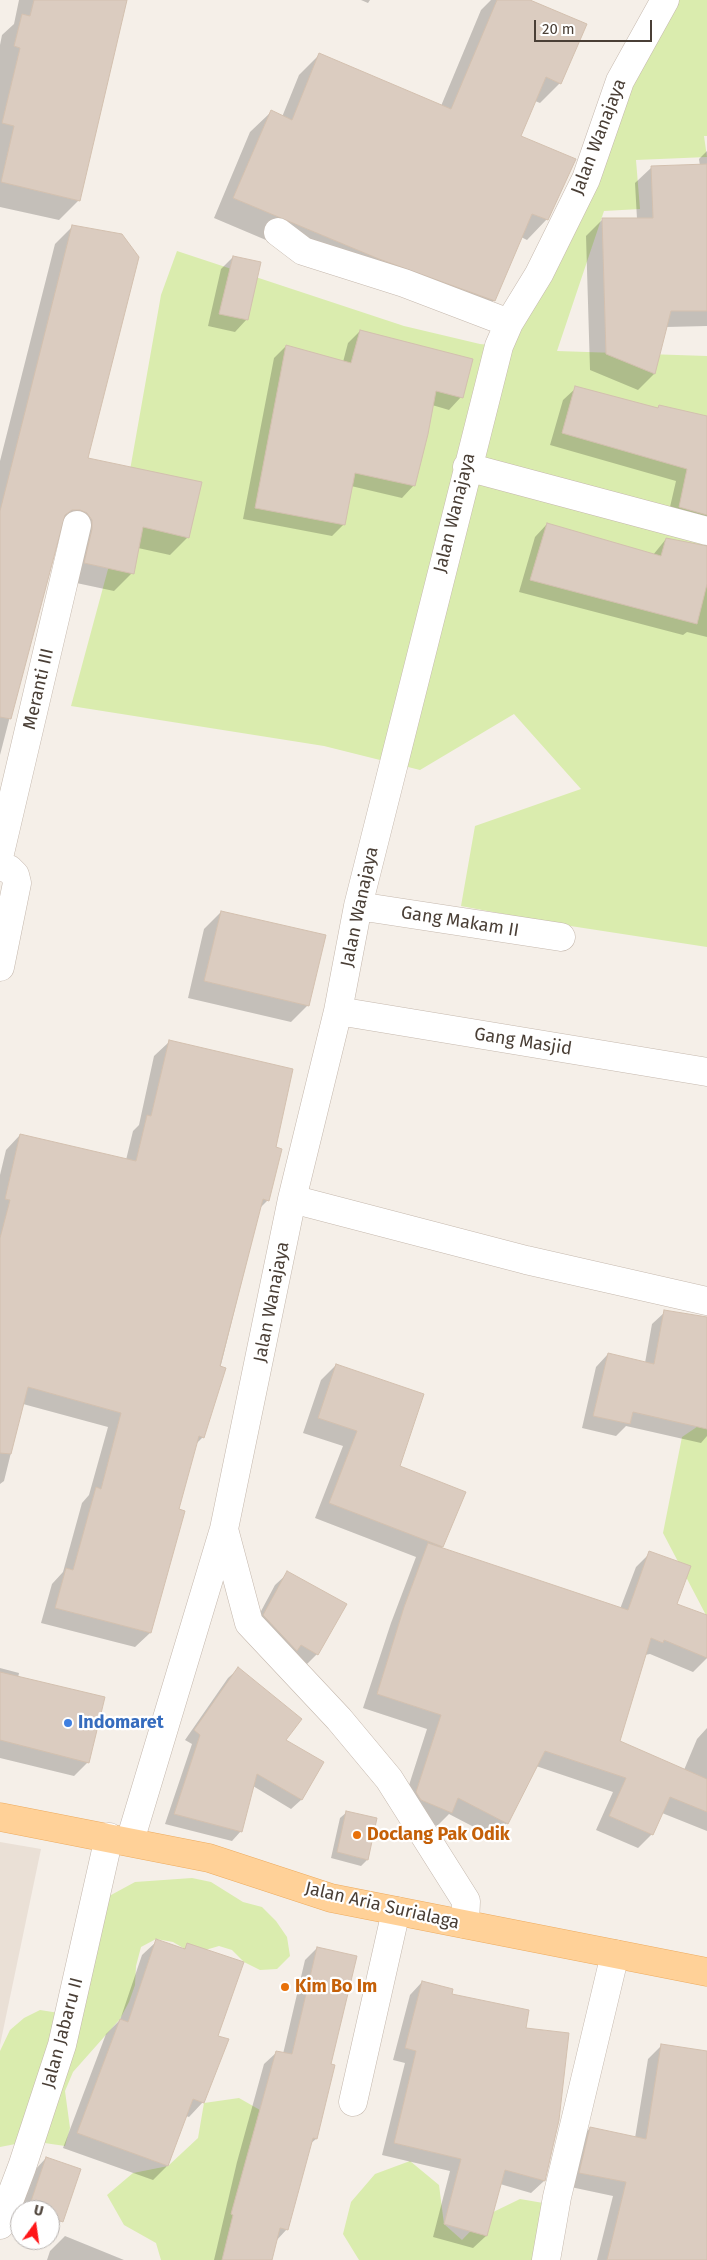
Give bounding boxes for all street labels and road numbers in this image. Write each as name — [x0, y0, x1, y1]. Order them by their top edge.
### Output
street label: Jalan Wanajaya — [567, 76, 631, 198]
street label: Jalan Wanajaya — [430, 451, 480, 575]
street label: Meranti III — [19, 646, 59, 732]
street label: Jalan Wanajaya — [337, 845, 383, 969]
street label: Gang Makam II — [399, 902, 521, 942]
street label: Gang Masjid — [473, 1024, 573, 1060]
street label: Jalan Wanajaya — [250, 1240, 294, 1364]
street label: Jalan Aria Surialaga — [303, 1878, 461, 1934]
street label: Jalan Jabaru II — [38, 1975, 88, 2091]

